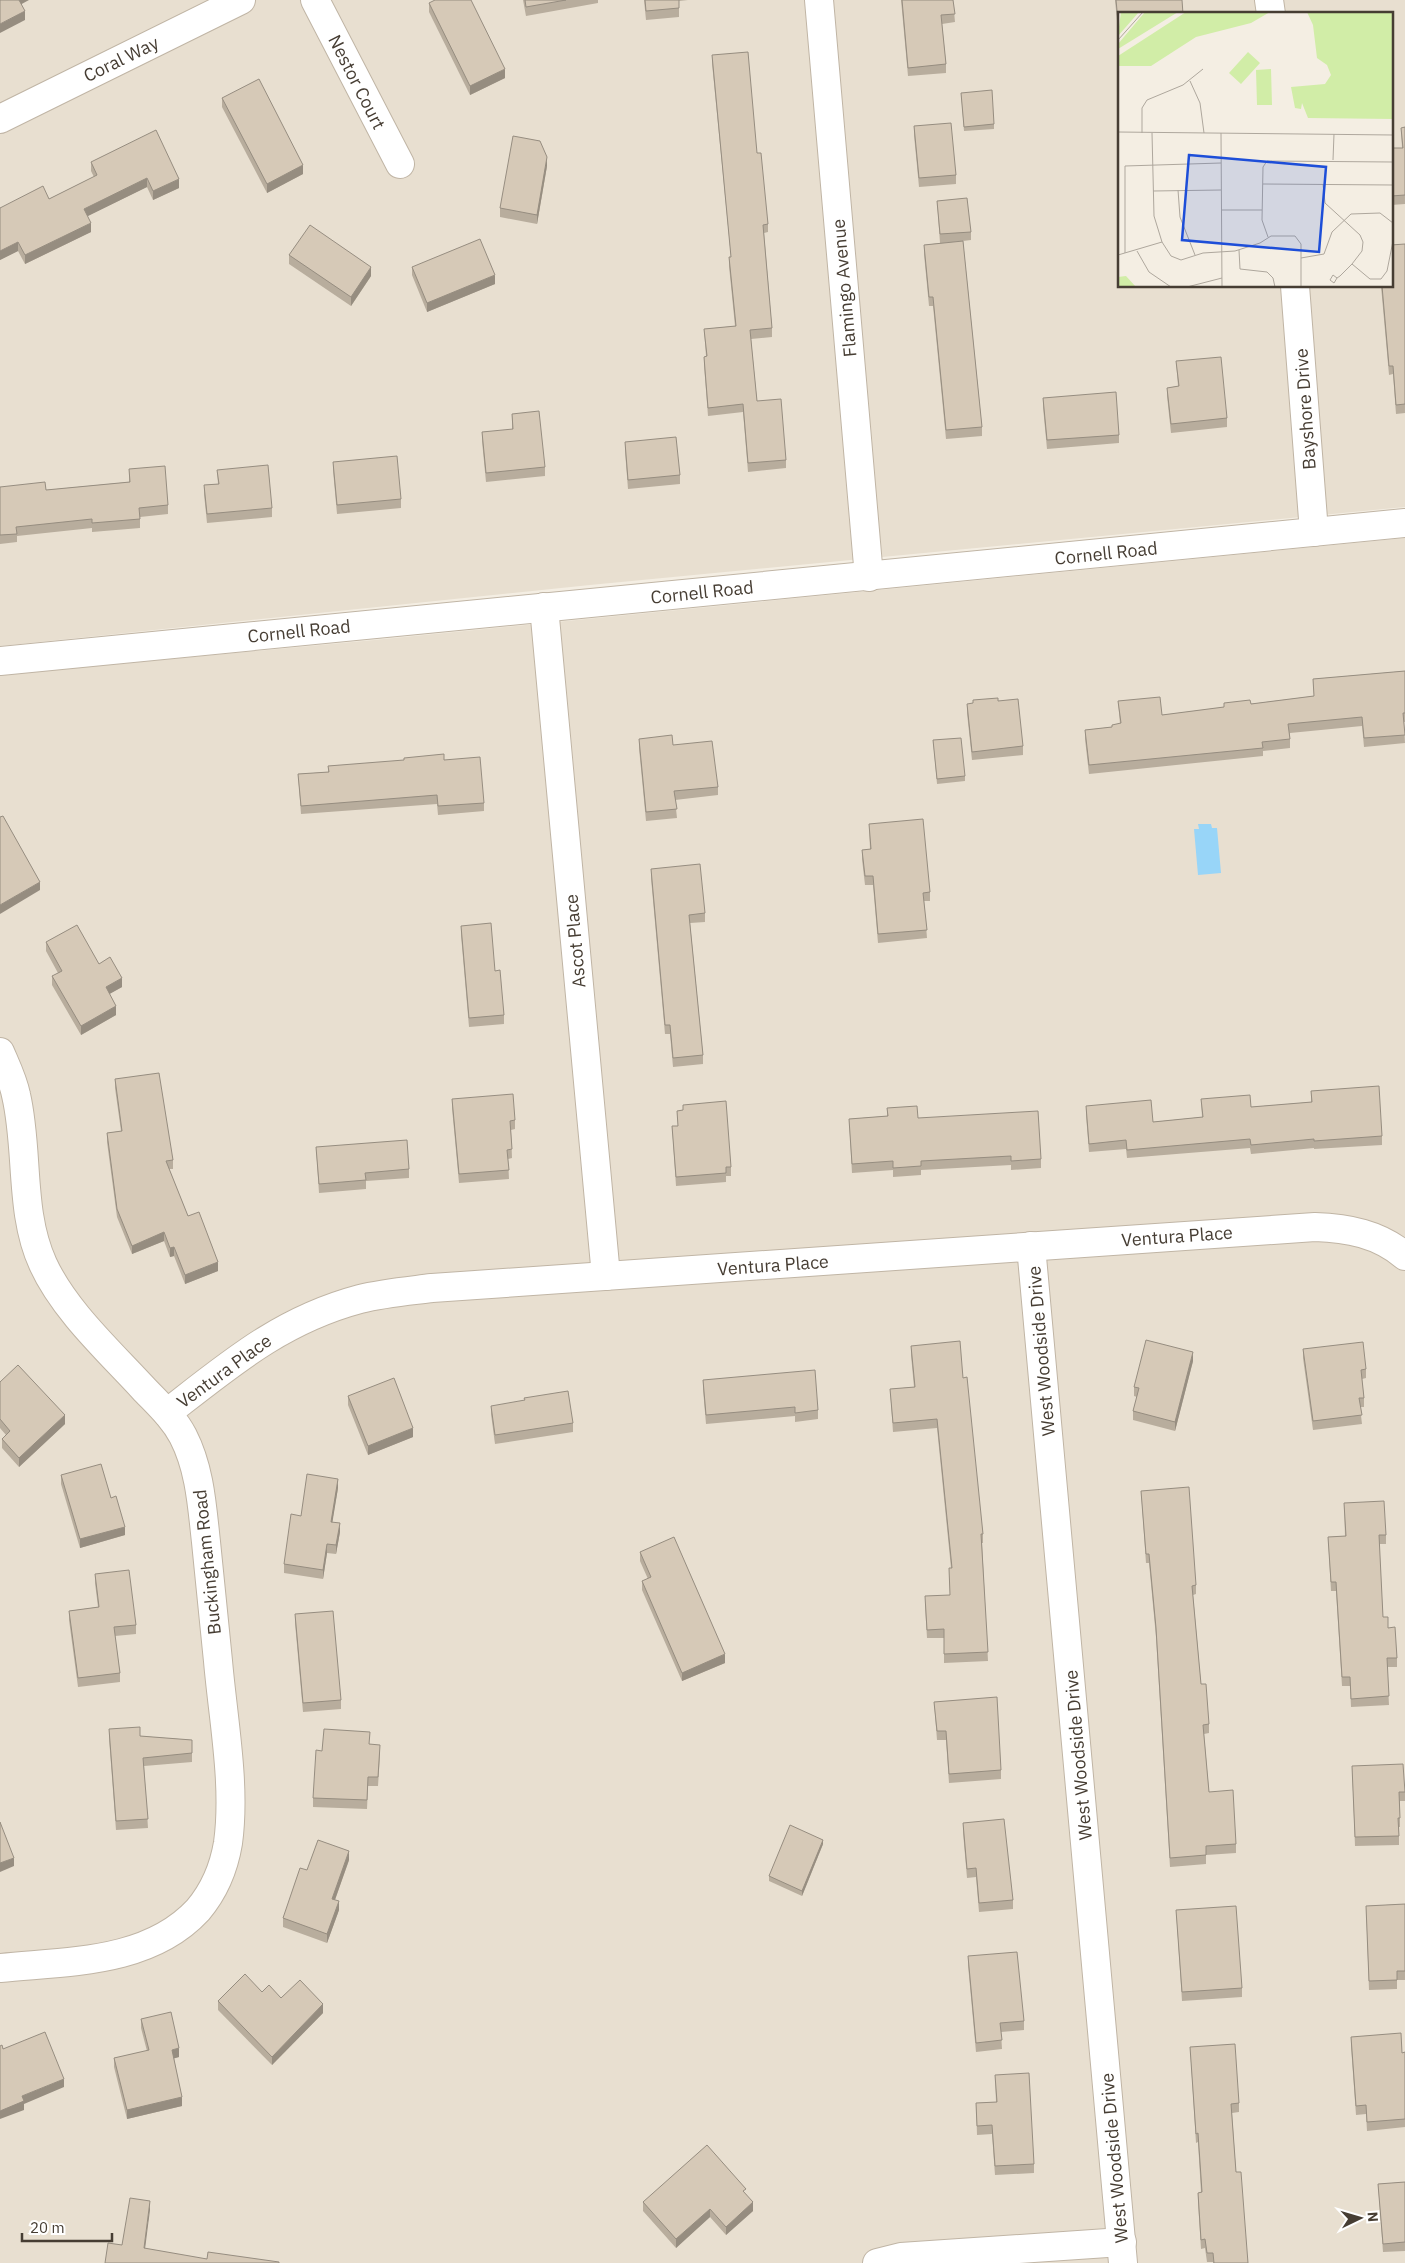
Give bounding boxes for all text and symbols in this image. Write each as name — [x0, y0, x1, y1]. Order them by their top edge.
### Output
inset map — [1118, 12, 1392, 288]
street label: Coral Way — [80, 31, 162, 87]
street label: Nestor Court — [323, 31, 391, 133]
street label: Flamingo Avenue — [826, 218, 862, 358]
street label: Bayshore Drive — [1289, 347, 1321, 470]
street label: Cornell Road — [1053, 536, 1159, 570]
street label: Cornell Road — [649, 575, 755, 609]
street label: Cornell Road — [246, 614, 352, 648]
street label: Ascot Place — [559, 893, 591, 989]
street label: Ventura Place — [1120, 1221, 1234, 1251]
street label: Ventura Place — [716, 1250, 830, 1280]
street label: West Woodside Drive — [1022, 1265, 1060, 1437]
street label: Ventura Place — [172, 1329, 276, 1413]
street label: Buckingham Road — [188, 1488, 226, 1636]
street label: West Woodside Drive — [1059, 1669, 1097, 1841]
street label: West Woodside Drive — [1095, 2072, 1133, 2244]
north arrow — [1335, 2193, 1385, 2243]
scale bar — [22, 2210, 112, 2242]
text: N — [1364, 2211, 1382, 2223]
text: 20 m — [30, 2218, 65, 2237]

